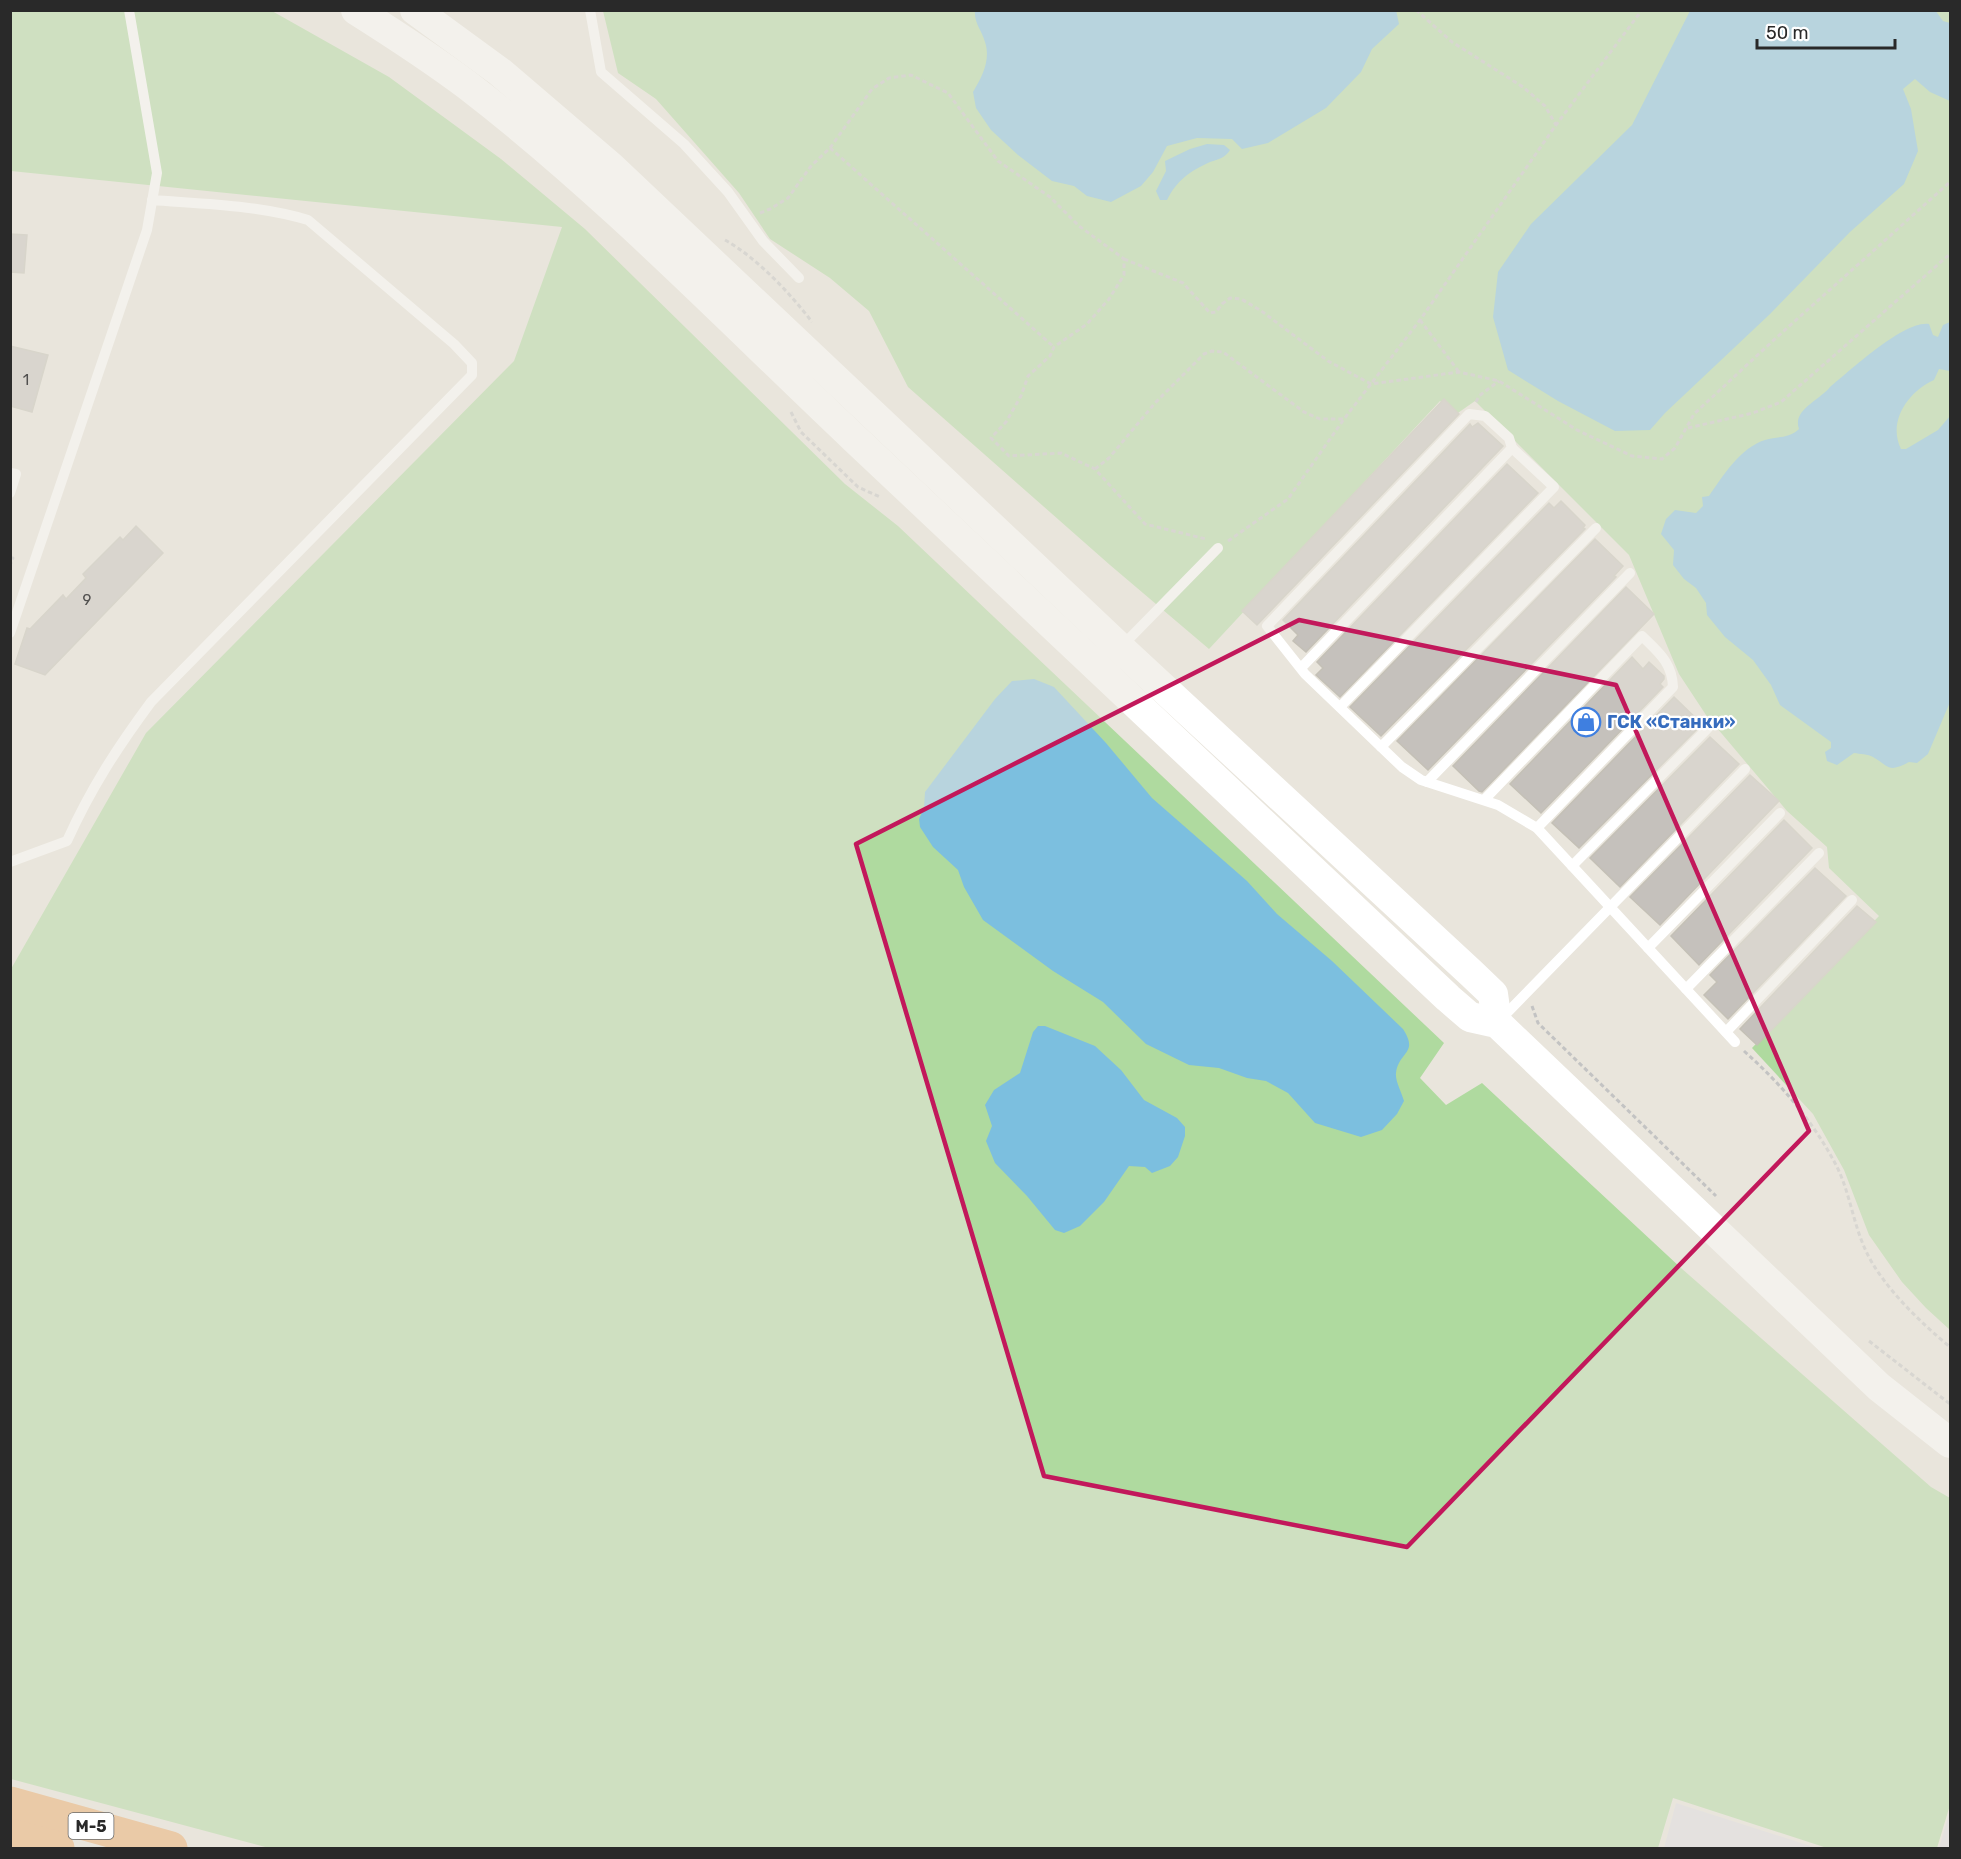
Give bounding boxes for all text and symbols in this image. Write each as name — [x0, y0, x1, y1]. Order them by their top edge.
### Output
scale bar — [1757, 12, 1895, 50]
text: 50 m — [1766, 22, 1809, 44]
house number: 1 — [23, 371, 29, 389]
house number: 9 — [83, 591, 92, 609]
shop icon: ГСК «Станки» — [1570, 706, 1602, 738]
place label: ГСК «Станки» — [1607, 711, 1735, 733]
road number: М-5 — [68, 1813, 113, 1839]

